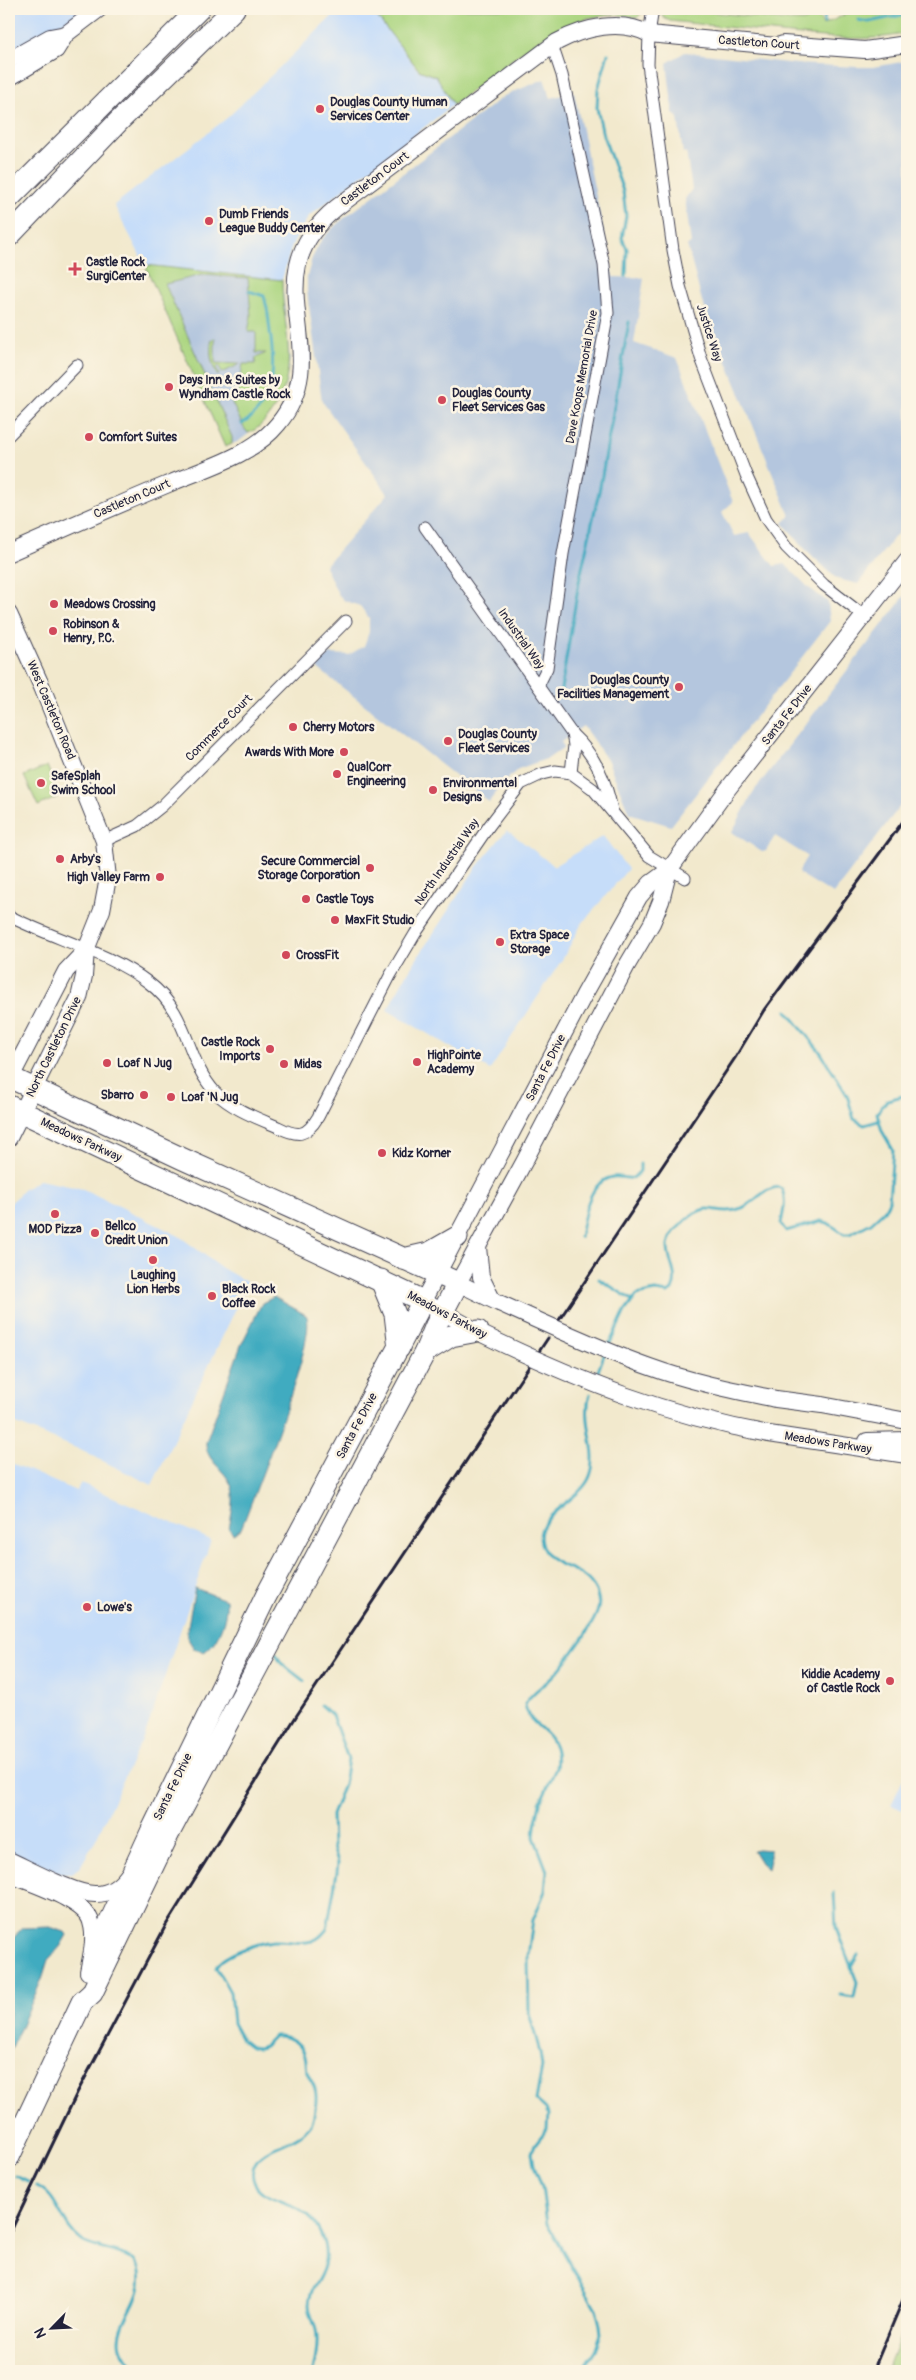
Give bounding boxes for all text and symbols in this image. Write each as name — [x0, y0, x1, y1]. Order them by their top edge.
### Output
street label: Castleton Court — [718, 33, 800, 53]
place label: Douglas County Human Services Center — [330, 95, 448, 124]
marker: Douglas County Human Services Center — [314, 103, 326, 115]
street label: Castleton Court — [338, 148, 412, 210]
place label: Dumb Friends League Buddy Center — [219, 207, 326, 236]
marker: Dumb Friends League Buddy Center — [203, 215, 215, 227]
place label: Castle Rock SurgiCenter — [86, 255, 147, 284]
marker: Castle Rock SurgiCenter — [68, 262, 82, 276]
street label: Justice Way — [693, 302, 725, 364]
street label: Dave Koops Memorial Drive — [563, 309, 601, 445]
place label: Days Inn & Suites by Wyndham Castle Rock — [179, 373, 292, 402]
marker: Days Inn & Suites by Wyndham Castle Rock — [163, 381, 175, 393]
place label: Douglas County Fleet Services Gas — [452, 386, 546, 415]
marker: Douglas County Fleet Services Gas — [436, 394, 448, 406]
place label: Comfort Suites — [99, 430, 177, 445]
marker: Comfort Suites — [83, 431, 95, 443]
street label: Castleton Court — [92, 476, 173, 522]
place label: Meadows Crossing — [64, 597, 156, 612]
marker: Meadows Crossing — [48, 598, 60, 610]
street label: Industrial Way — [495, 606, 547, 672]
place label: Robinson & Henry, P.C. — [63, 617, 120, 646]
marker: Robinson & Henry, P.C. — [47, 625, 59, 637]
street label: West Castleton Road — [23, 658, 79, 762]
place label: Douglas County Facilities Management — [557, 673, 670, 702]
marker: Douglas County Facilities Management — [673, 681, 685, 693]
street label: Santa Fe Drive — [759, 682, 815, 748]
street label: Commerce Court — [182, 691, 256, 765]
place label: Cherry Motors — [303, 720, 375, 735]
marker: Cherry Motors — [287, 721, 299, 733]
place label: Douglas County Fleet Services — [458, 727, 538, 756]
marker: Douglas County Fleet Services — [442, 735, 454, 747]
place label: Awards With More — [245, 745, 335, 760]
marker: Awards With More — [338, 746, 350, 758]
place label: QualCorr Engineering — [347, 760, 406, 789]
marker: QualCorr Engineering — [331, 768, 343, 780]
place label: SafeSplah Swim School — [51, 769, 116, 798]
place label: Environmental Designs — [443, 776, 517, 805]
marker: SafeSplah Swim School — [35, 777, 47, 789]
marker: Environmental Designs — [427, 784, 439, 796]
street label: North Industrial Way — [411, 816, 483, 908]
place label: Arby's — [70, 852, 101, 867]
marker: Arby's — [54, 853, 66, 865]
place label: Secure Commercial Storage Corporation — [257, 854, 360, 883]
marker: Secure Commercial Storage Corporation — [364, 862, 376, 874]
place label: High Valley Farm — [67, 870, 150, 885]
marker: High Valley Farm — [154, 871, 166, 883]
place label: Castle Toys — [316, 892, 374, 907]
marker: Castle Toys — [300, 893, 312, 905]
place label: MaxFit Studio — [345, 913, 415, 928]
marker: MaxFit Studio — [329, 914, 341, 926]
place label: Extra Space Storage — [510, 928, 570, 957]
marker: Extra Space Storage — [494, 936, 506, 948]
place label: CrossFit — [296, 948, 340, 963]
marker: CrossFit — [280, 949, 292, 961]
street label: North Castleton Drive — [23, 994, 85, 1100]
street label: Santa Fe Drive — [523, 1032, 569, 1104]
place label: Castle Rock Imports — [201, 1035, 261, 1064]
marker: Castle Rock Imports — [264, 1043, 276, 1055]
place label: HighPointe Academy — [427, 1048, 482, 1077]
place label: Loaf N Jug — [117, 1056, 172, 1071]
marker: HighPointe Academy — [411, 1056, 423, 1068]
marker: Loaf N Jug — [101, 1057, 113, 1069]
place label: Midas — [294, 1057, 322, 1072]
marker: Midas — [278, 1058, 290, 1070]
place label: Sbarro — [101, 1088, 135, 1103]
marker: Sbarro — [138, 1089, 150, 1101]
place label: Loaf 'N Jug — [181, 1090, 238, 1105]
marker: Loaf 'N Jug — [165, 1091, 177, 1103]
street label: Meadows Parkway — [38, 1115, 124, 1165]
place label: Kidz Korner — [392, 1146, 452, 1161]
marker: Kidz Korner — [376, 1147, 388, 1159]
marker: MOD Pizza — [49, 1208, 61, 1220]
place label: Bellco Credit Union — [105, 1219, 168, 1248]
place label: MOD Pizza — [28, 1222, 82, 1237]
marker: Bellco Credit Union — [89, 1227, 101, 1239]
marker: Laughing Lion Herbs — [147, 1254, 159, 1266]
place label: Laughing Lion Herbs — [126, 1268, 180, 1297]
place label: Black Rock Coffee — [222, 1282, 276, 1311]
street label: Meadows Parkway — [405, 1288, 489, 1342]
marker: Black Rock Coffee — [206, 1290, 218, 1302]
street label: Santa Fe Drive — [333, 1390, 381, 1462]
street label: Meadows Parkway — [783, 1429, 873, 1457]
place label: Lowe's — [97, 1600, 132, 1615]
marker: Lowe's — [81, 1601, 93, 1613]
place label: Kiddie Academy of Castle Rock — [801, 1667, 881, 1696]
marker: Kiddie Academy of Castle Rock — [884, 1675, 896, 1687]
street label: Santa Fe Drive — [150, 1751, 196, 1823]
north arrow — [28, 2302, 78, 2352]
text: N — [31, 2325, 50, 2341]

